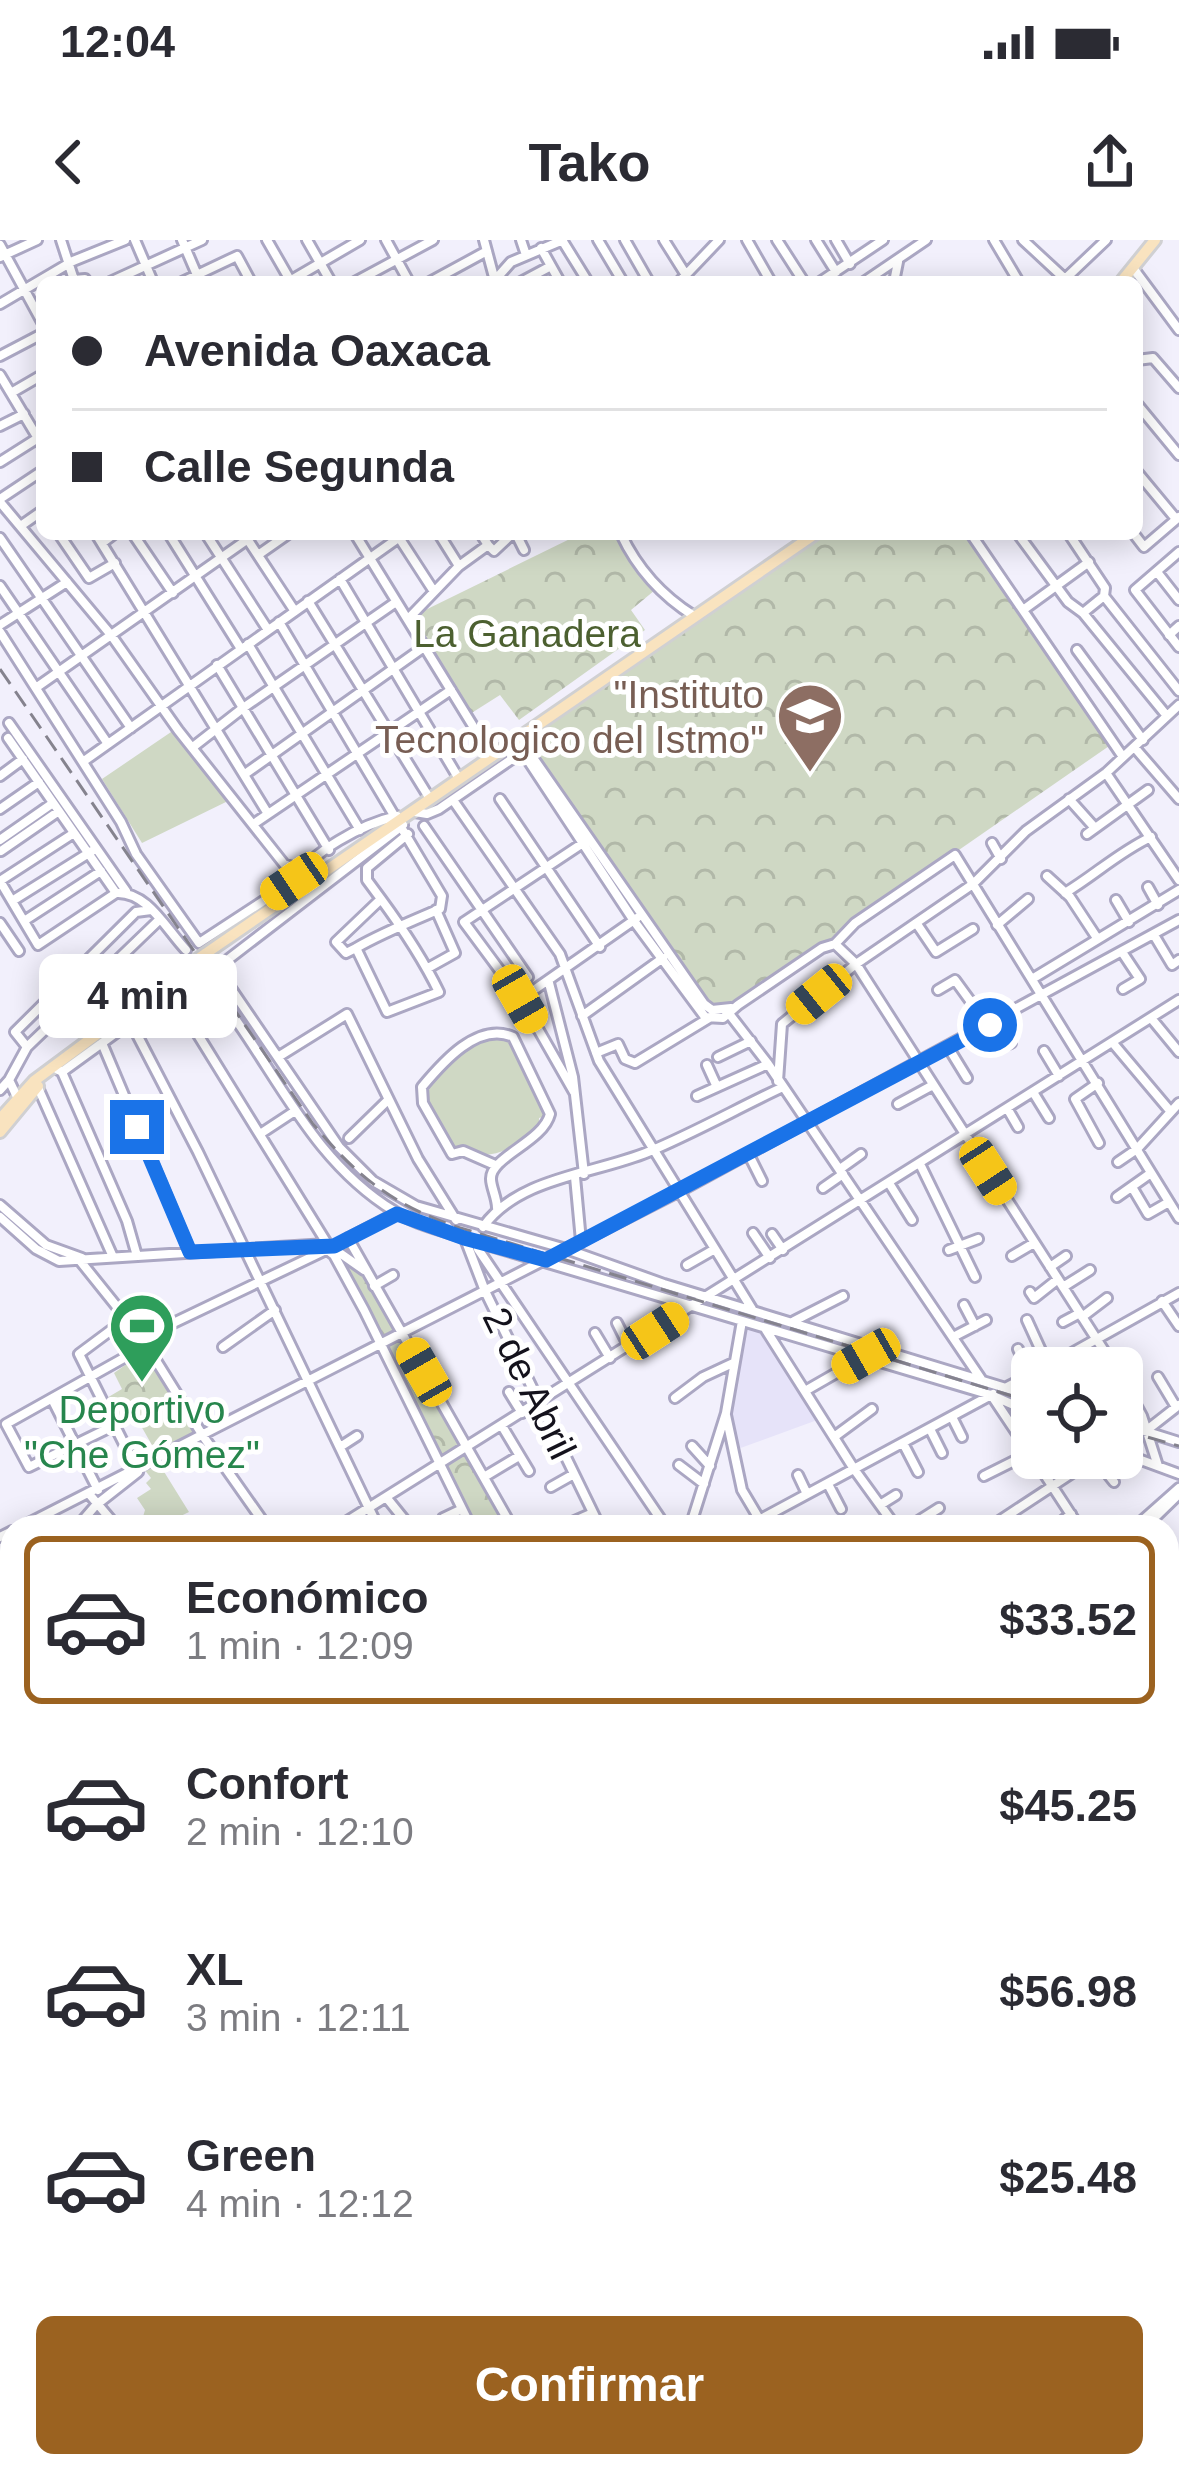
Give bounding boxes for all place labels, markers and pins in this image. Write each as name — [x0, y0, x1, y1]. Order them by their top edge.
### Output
place label: "Instituto Tecnologico del Istmo" — [375, 673, 764, 761]
school or university icon: "Instituto Tecnologico del Istmo" — [775, 681, 845, 775]
sports icon: Deportivo "Che Gómez" — [107, 1291, 177, 1385]
place label: Deportivo "Che Gómez" — [24, 1388, 260, 1476]

